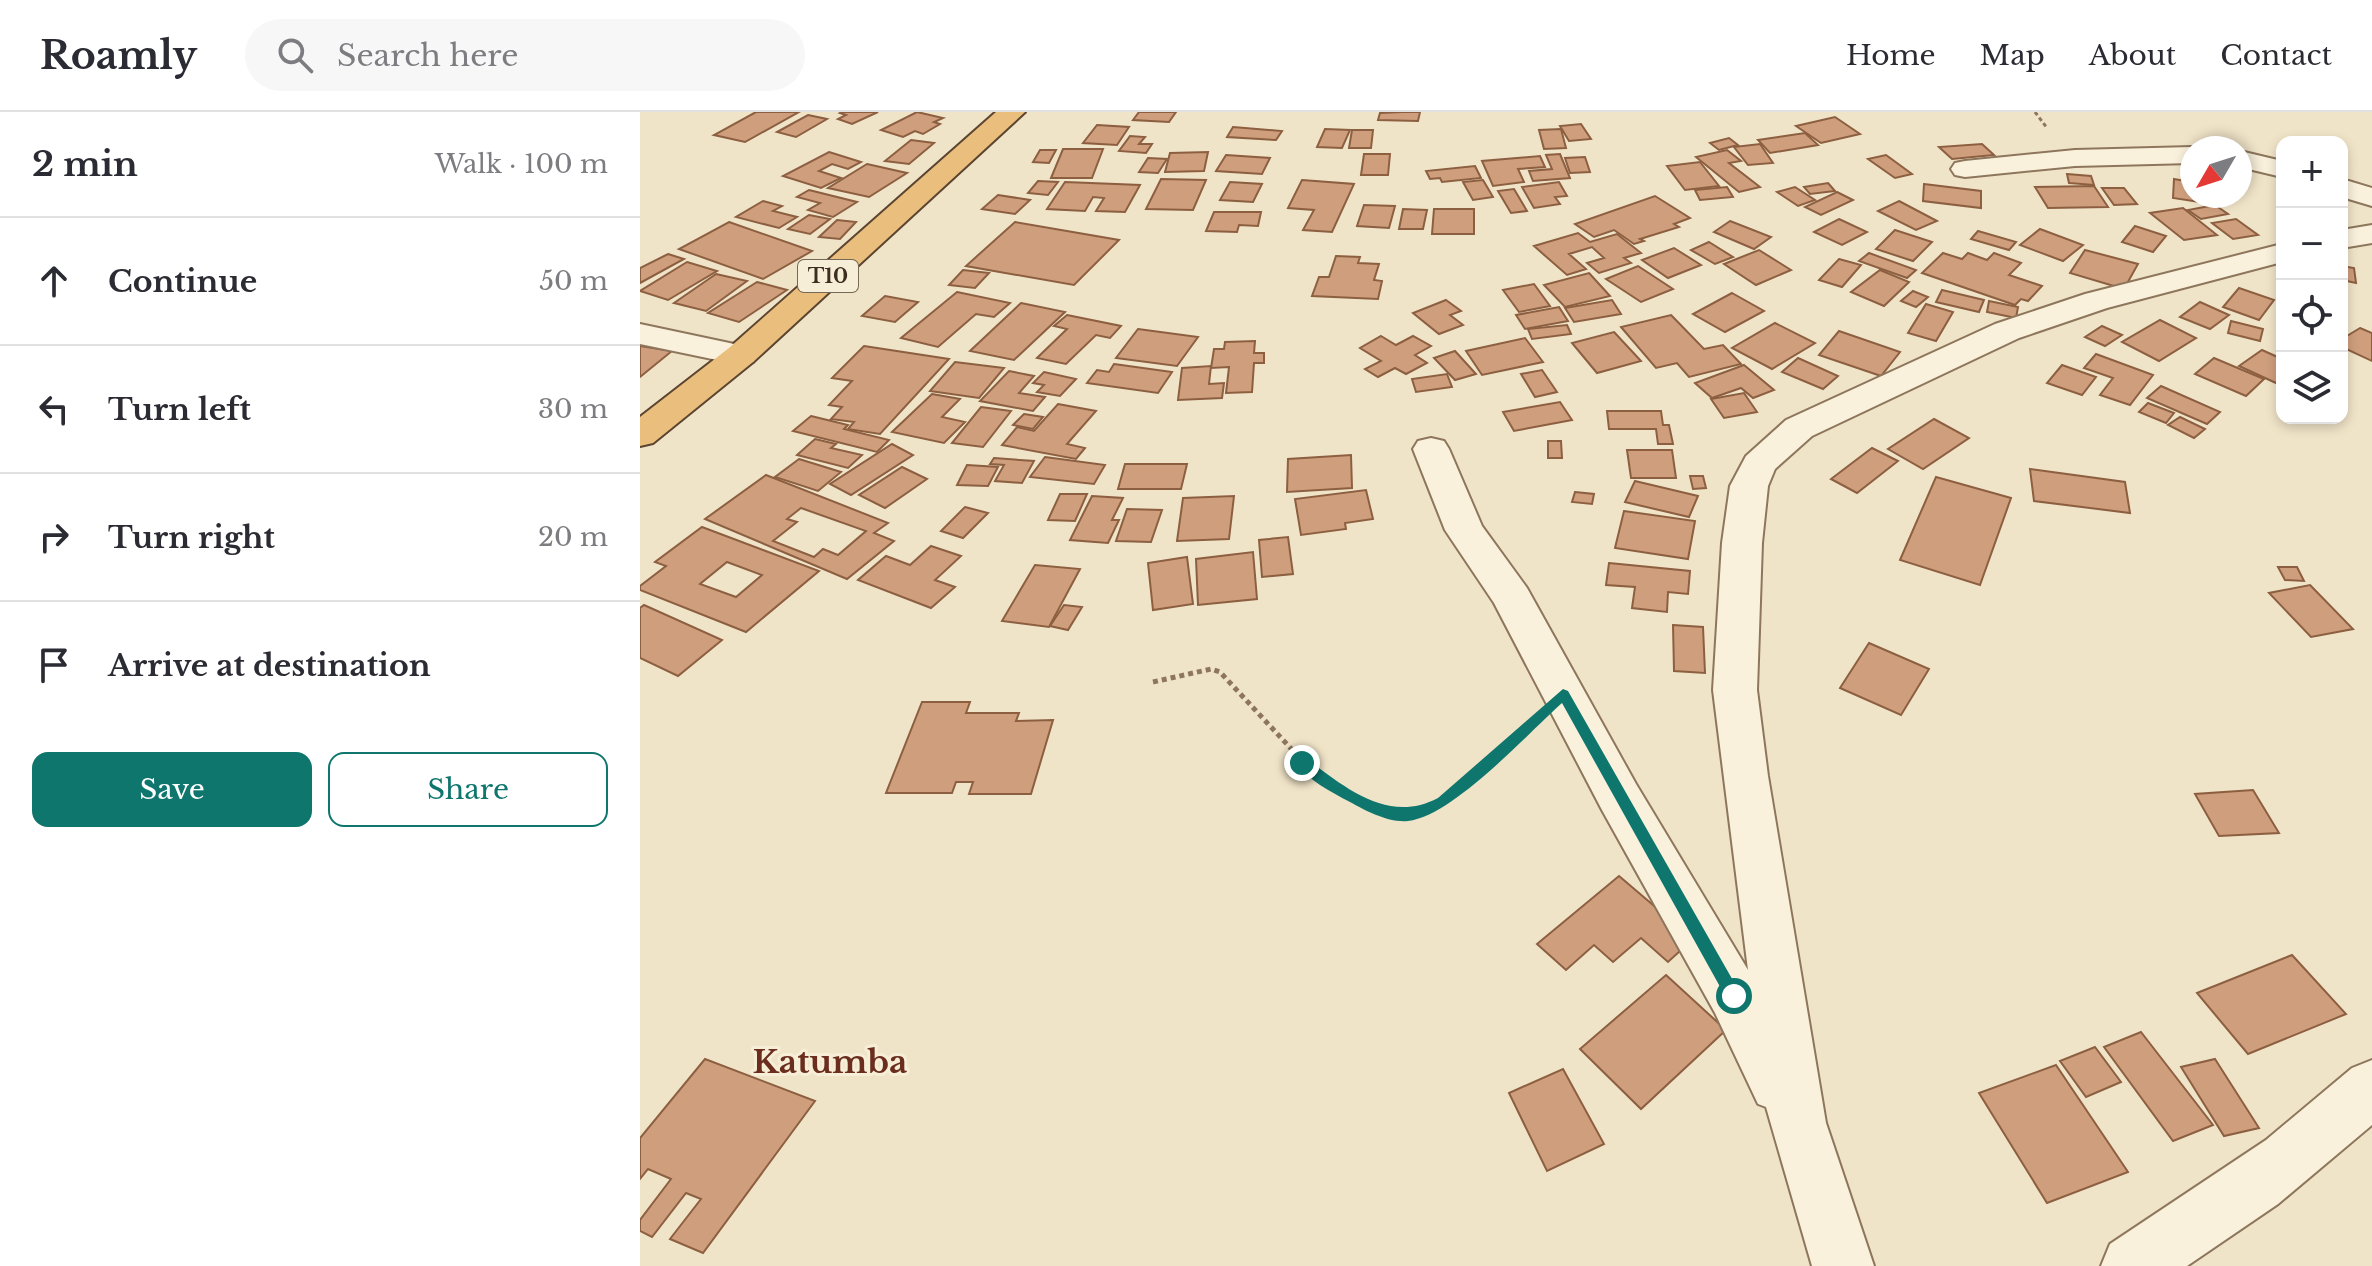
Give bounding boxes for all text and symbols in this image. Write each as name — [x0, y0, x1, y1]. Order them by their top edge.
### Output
search box — [245, 19, 805, 91]
text: Roamly — [40, 32, 197, 79]
icon: search — [273, 33, 317, 77]
text: Search here — [337, 37, 519, 74]
text: Home — [1846, 38, 1936, 73]
text: Map — [1980, 38, 2045, 73]
text: About — [2089, 38, 2176, 73]
text: Contact — [2220, 38, 2332, 73]
north arrow — [2180, 136, 2252, 208]
map controls — [2276, 136, 2348, 424]
button: + — [2276, 136, 2348, 208]
text: 2 min — [32, 143, 138, 185]
text: Walk · 100 m — [435, 148, 608, 180]
button: − — [2276, 208, 2348, 280]
icon: ahead — [32, 259, 76, 303]
road number: T10 — [798, 260, 858, 292]
text: Continue — [108, 263, 257, 300]
text: 50 m — [539, 265, 608, 297]
button: locate — [2276, 280, 2348, 352]
button: layers — [2276, 352, 2348, 424]
icon: left — [32, 387, 76, 431]
text: Turn left — [108, 391, 251, 428]
text: 30 m — [538, 393, 608, 425]
icon: right — [32, 515, 76, 559]
text: Turn right — [108, 519, 275, 556]
text: 20 m — [538, 521, 608, 553]
icon: arrive — [32, 643, 76, 687]
text: Arrive at destination — [108, 647, 431, 684]
route end — [1284, 745, 1320, 781]
button: Save — [32, 752, 312, 827]
button: Share — [328, 752, 608, 827]
route start — [1716, 978, 1752, 1014]
district label: Katumba — [753, 1042, 907, 1082]

